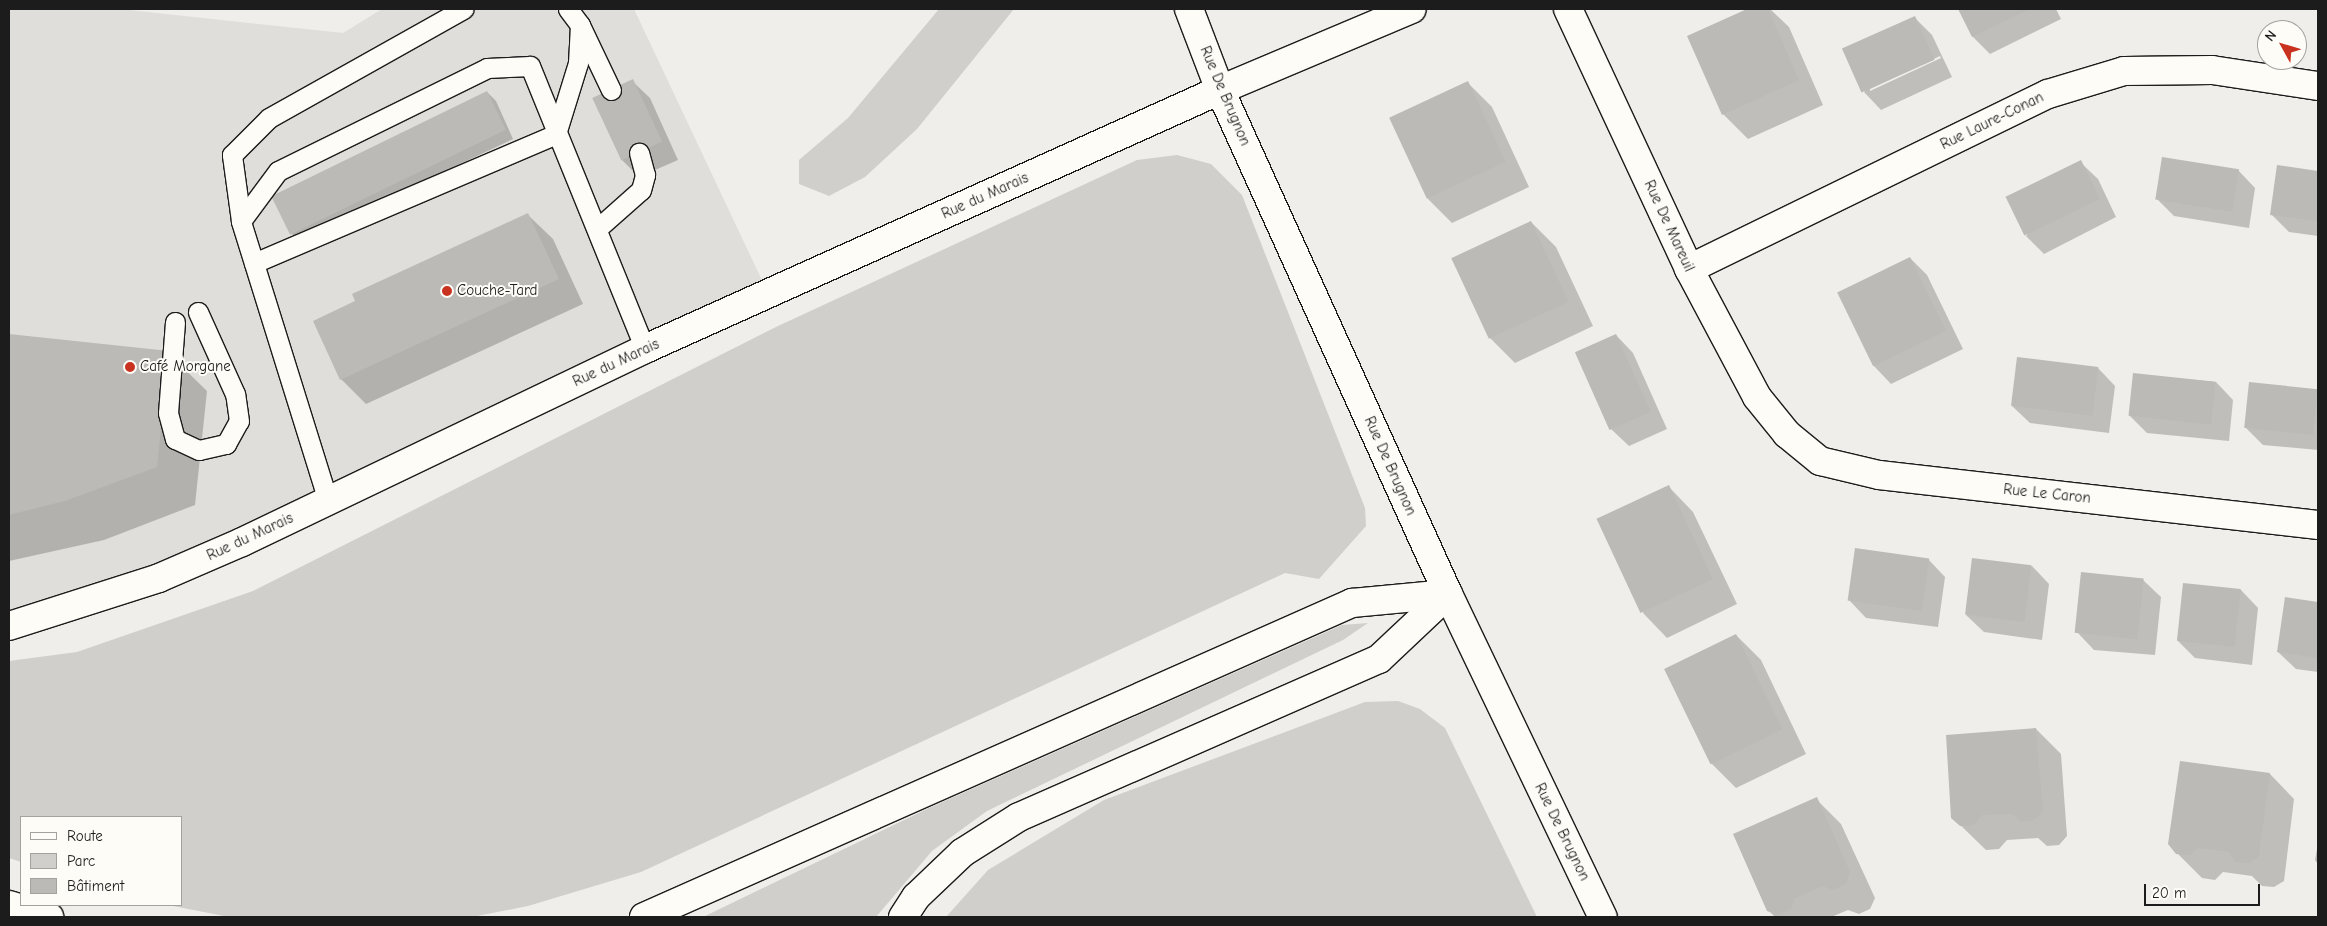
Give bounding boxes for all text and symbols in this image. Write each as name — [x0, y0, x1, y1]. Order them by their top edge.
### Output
north arrow — [2257, 20, 2307, 70]
text: N — [2261, 27, 2280, 45]
street label: Rue De Brugnon — [1196, 43, 1254, 149]
street label: Rue Laure-Conan — [1938, 88, 2046, 154]
street label: Rue du Marais — [939, 169, 1031, 223]
street label: Rue De Mareuil — [1640, 177, 1698, 275]
place label: Couche-Tard — [457, 282, 537, 300]
marker: Couche-Tard — [441, 285, 453, 297]
street label: Rue du Marais — [570, 335, 662, 391]
place label: Café Morgane — [140, 358, 231, 376]
marker: Café Morgane — [124, 361, 136, 373]
street label: Rue De Brugnon — [1360, 414, 1420, 518]
street label: Rue Le Caron — [2002, 480, 2092, 508]
street label: Rue du Marais — [204, 509, 296, 565]
street label: Rue De Brugnon — [1531, 780, 1593, 884]
legend — [20, 816, 182, 906]
text: Route — [67, 827, 103, 845]
text: Parc — [67, 852, 95, 870]
scale bar — [2147, 874, 2263, 906]
text: Bâtiment — [67, 877, 124, 895]
text: 20 m — [2152, 884, 2186, 902]

